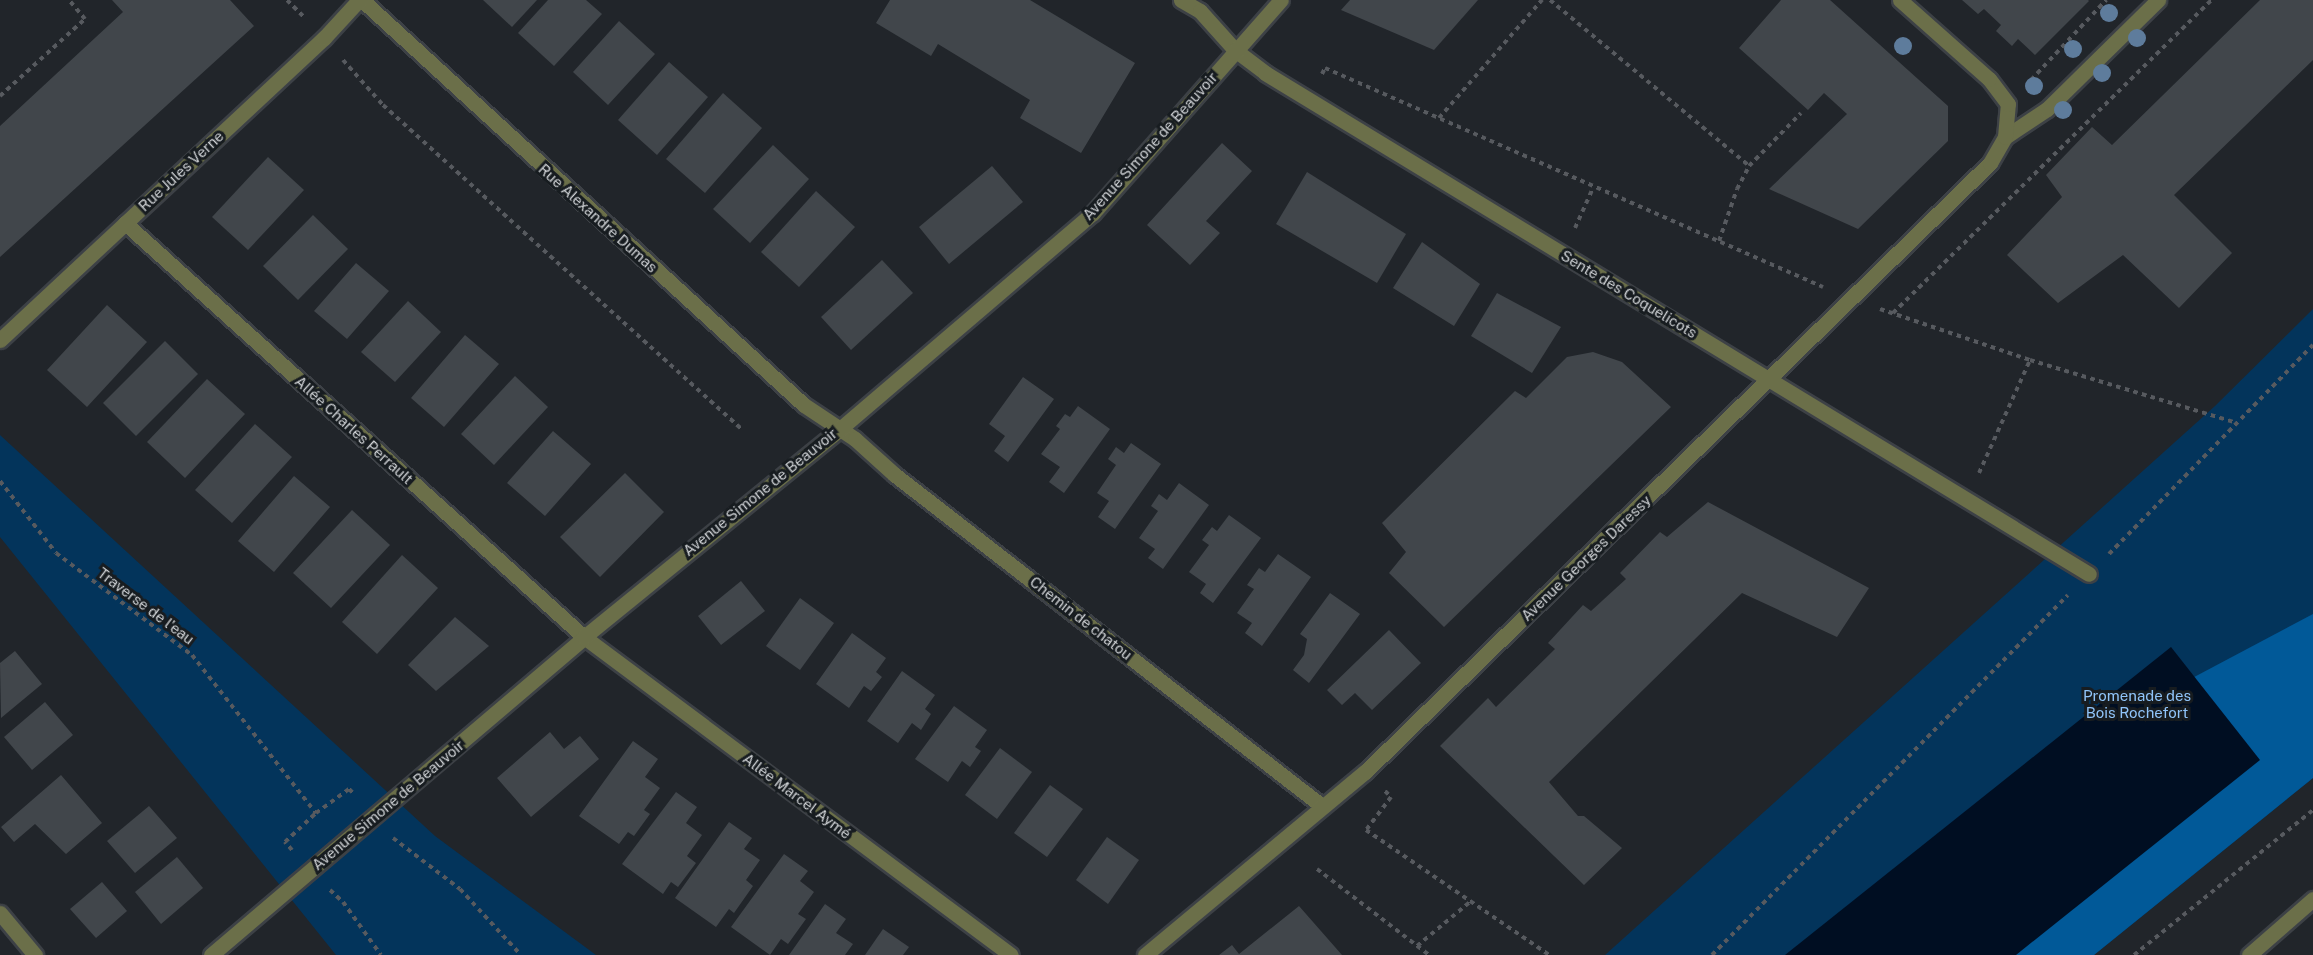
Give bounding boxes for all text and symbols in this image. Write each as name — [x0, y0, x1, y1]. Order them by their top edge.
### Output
street label: Avenue Simone de Beauvoir — [1079, 68, 1221, 224]
street label: Rue Jules Verne — [135, 127, 227, 215]
street label: Rue Alexandre Dumas — [535, 160, 661, 276]
street label: Sente des Coquelicots — [1557, 246, 1701, 342]
street label: Allée Charles Perrault — [291, 372, 417, 488]
street label: Avenue Simone de Beauvoir — [679, 424, 841, 560]
street label: Avenue Georges Daressy — [1517, 491, 1655, 625]
street label: Traverse de l'eau — [94, 564, 198, 648]
street label: Chemin de chatou — [1026, 572, 1136, 664]
park label: Promenade des Bois Rochefort — [2083, 686, 2191, 721]
street label: Avenue Simone de Beauvoir — [308, 736, 468, 874]
street label: Allée Marcel Aymé — [739, 749, 855, 843]

